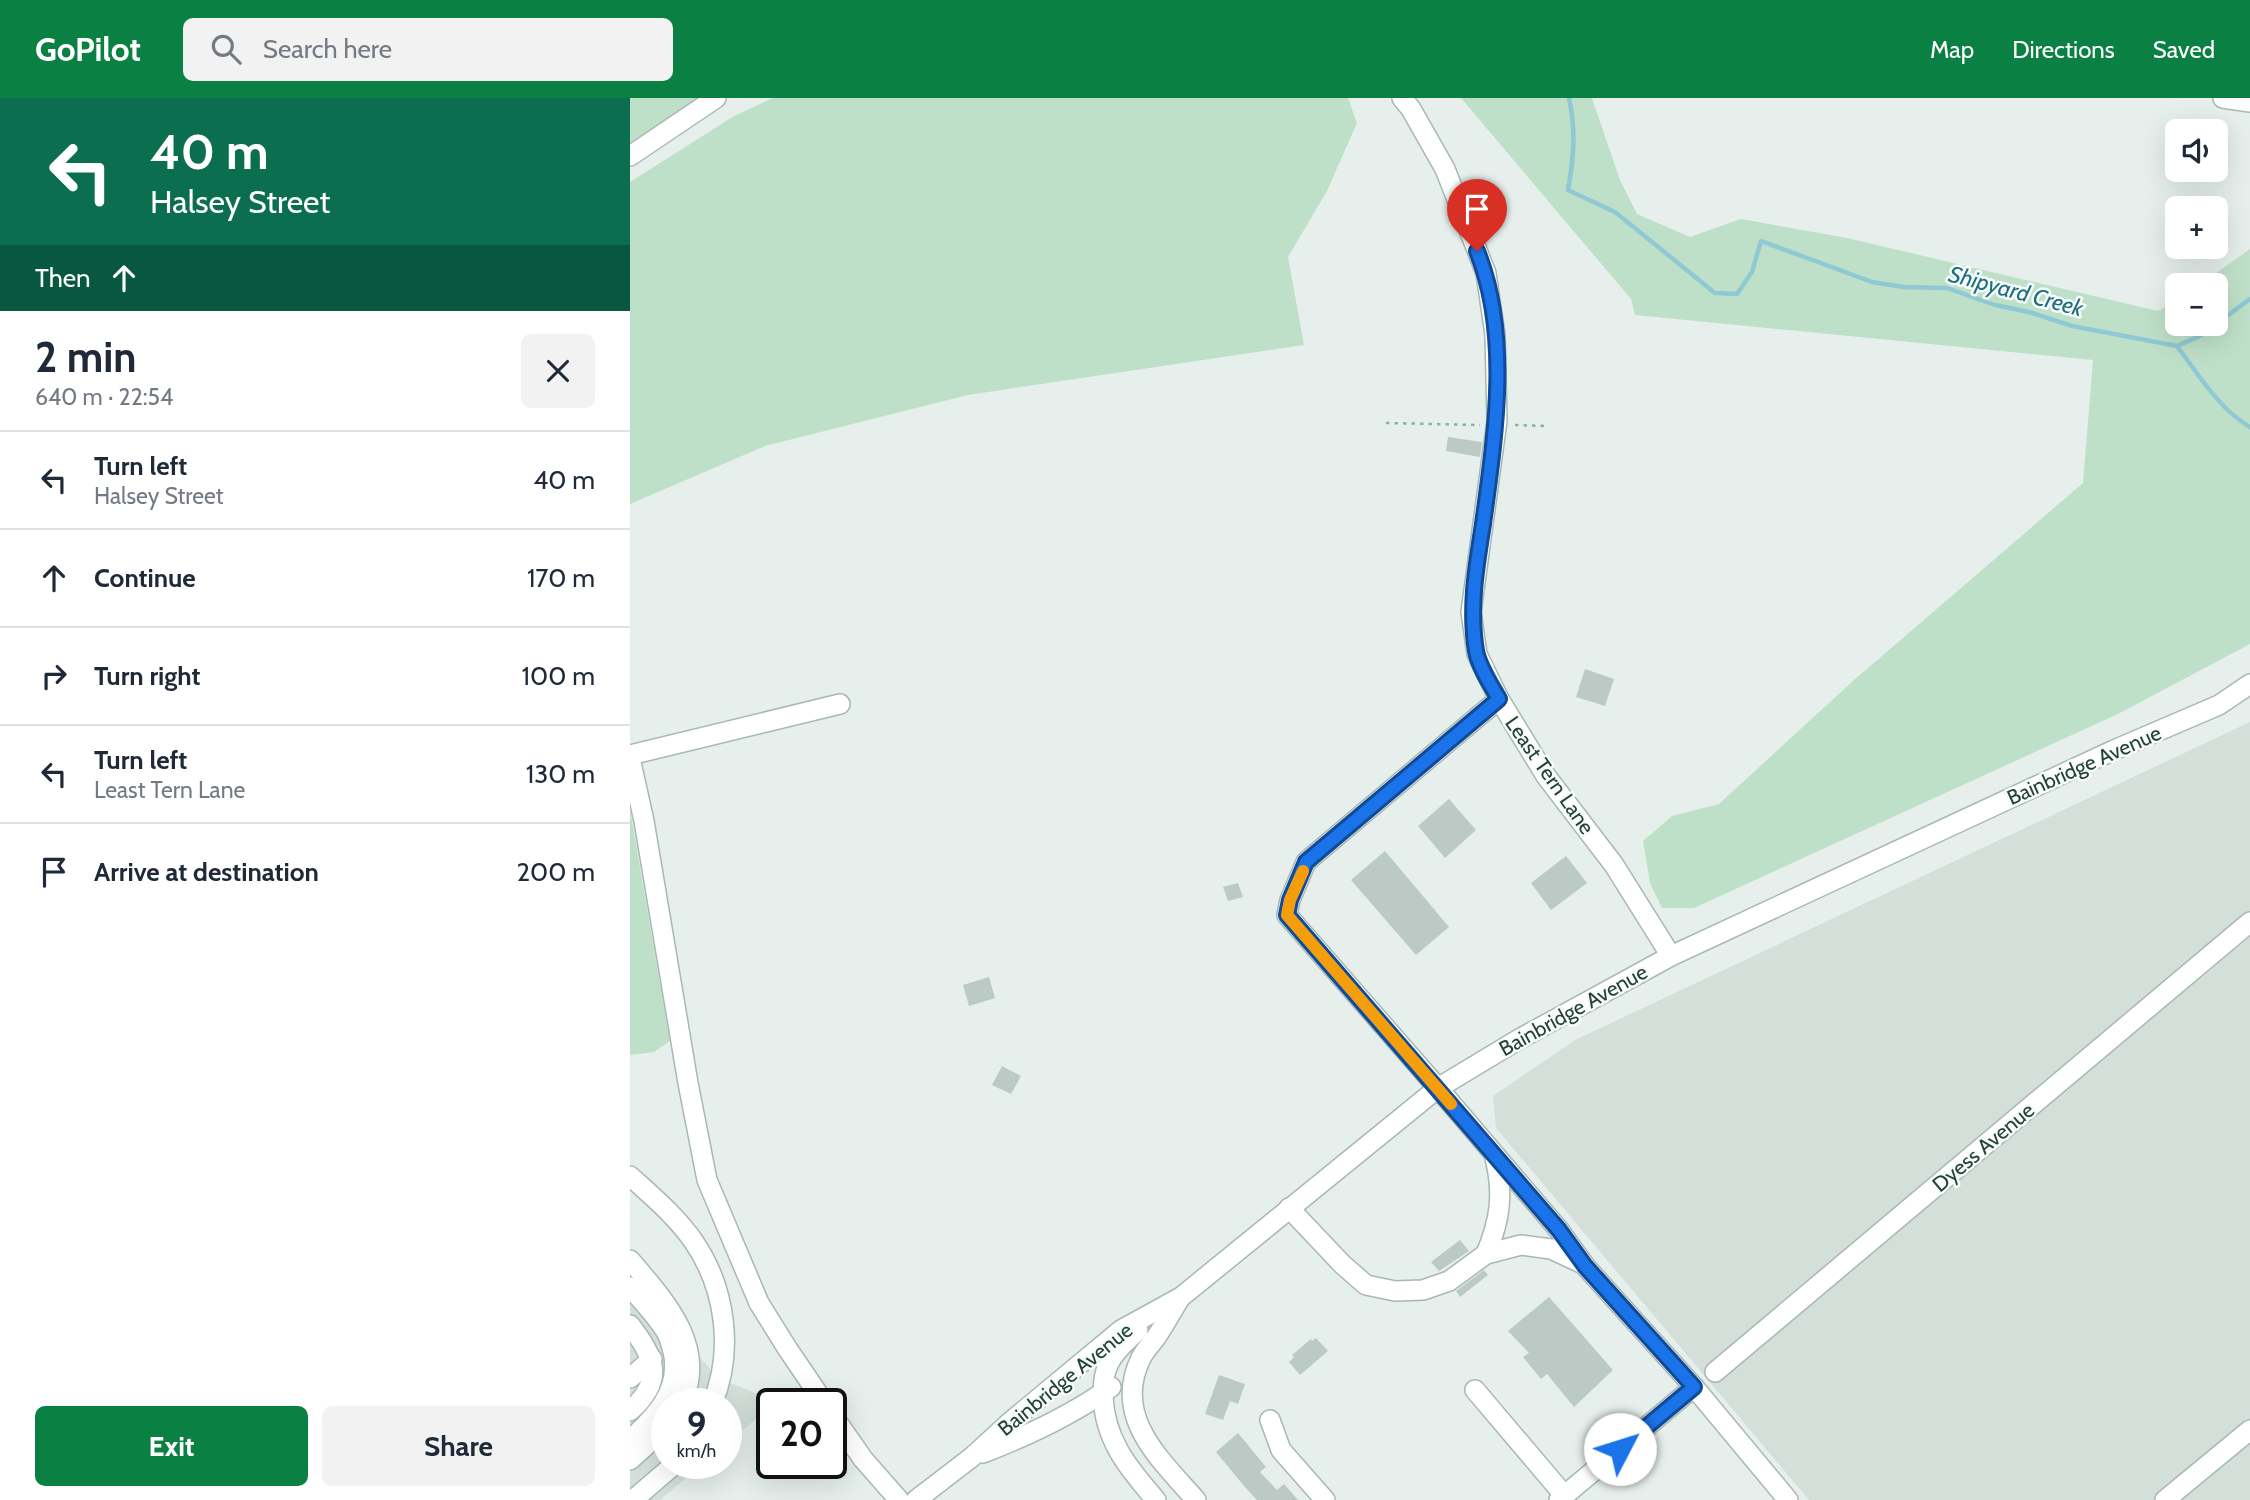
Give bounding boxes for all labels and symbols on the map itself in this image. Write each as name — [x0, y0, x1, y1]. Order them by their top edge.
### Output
pin — [1447, 179, 1507, 251]
water label: Shipyard Creek — [1946, 260, 2087, 323]
street label: Least Tern Lane — [1500, 711, 1600, 839]
street label: Bainbridge Avenue — [2003, 720, 2165, 810]
street label: Bainbridge Avenue — [1494, 959, 1652, 1061]
street label: Dyess Avenue — [1927, 1097, 2039, 1197]
street label: Bainbridge Avenue — [993, 1317, 1137, 1441]
speed limit sign: 20 — [756, 1388, 847, 1479]
position arrow — [1583, 1412, 1657, 1486]

